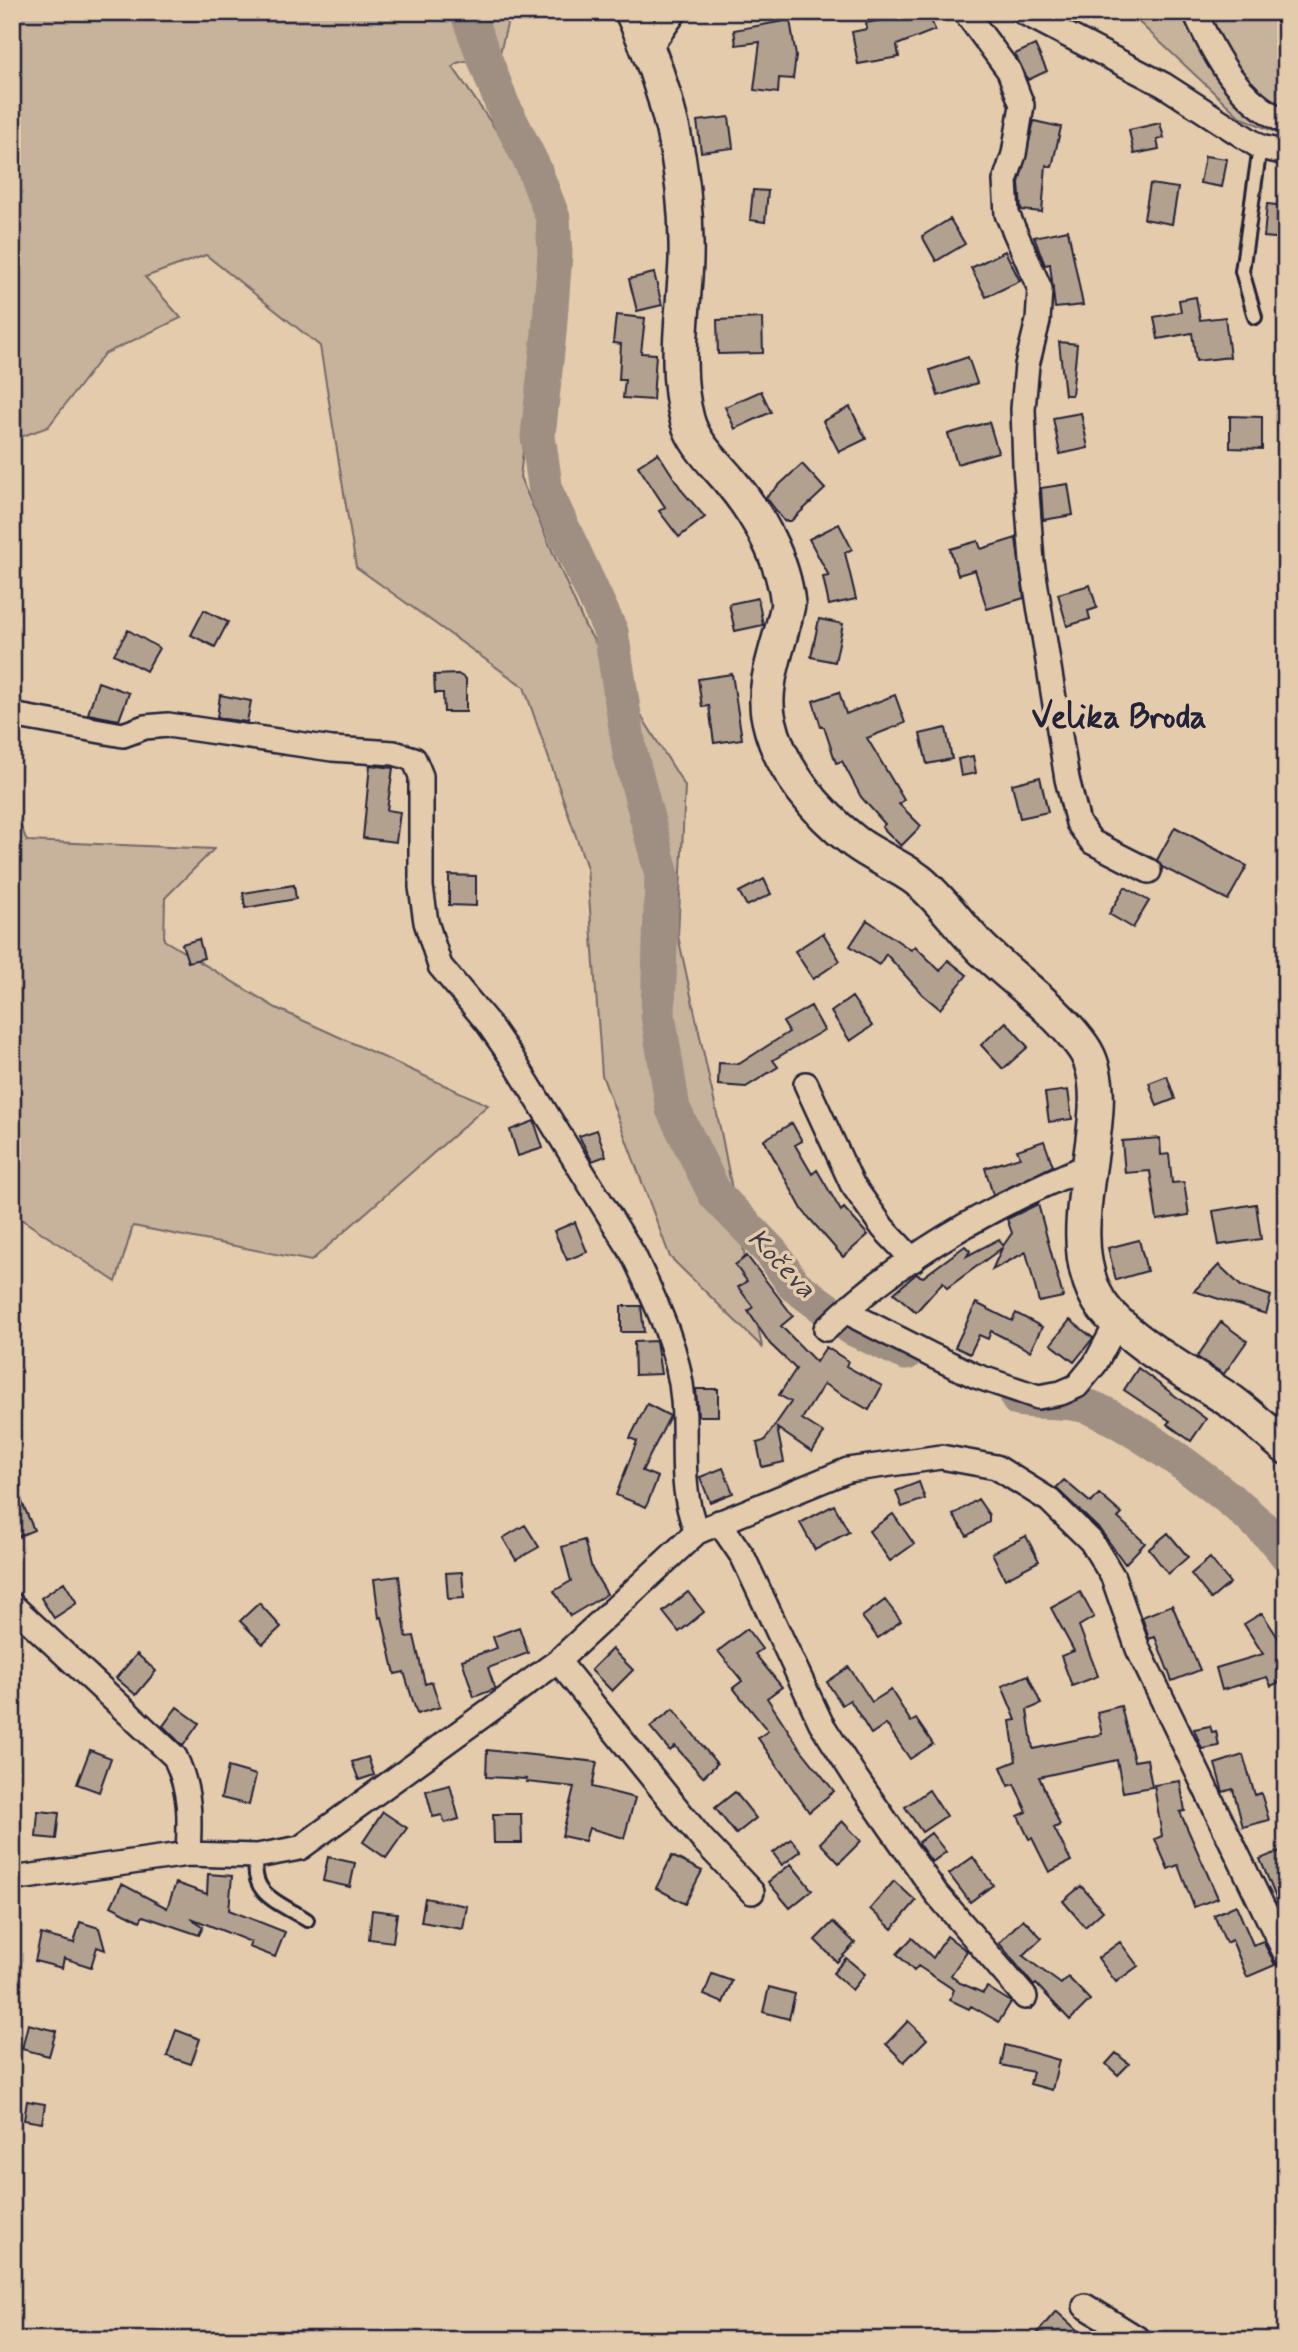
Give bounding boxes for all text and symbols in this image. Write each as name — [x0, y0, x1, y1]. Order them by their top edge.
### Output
district label: Velika Broda — [1031, 696, 1207, 740]
water label: Kočeva — [739, 1221, 824, 1307]

